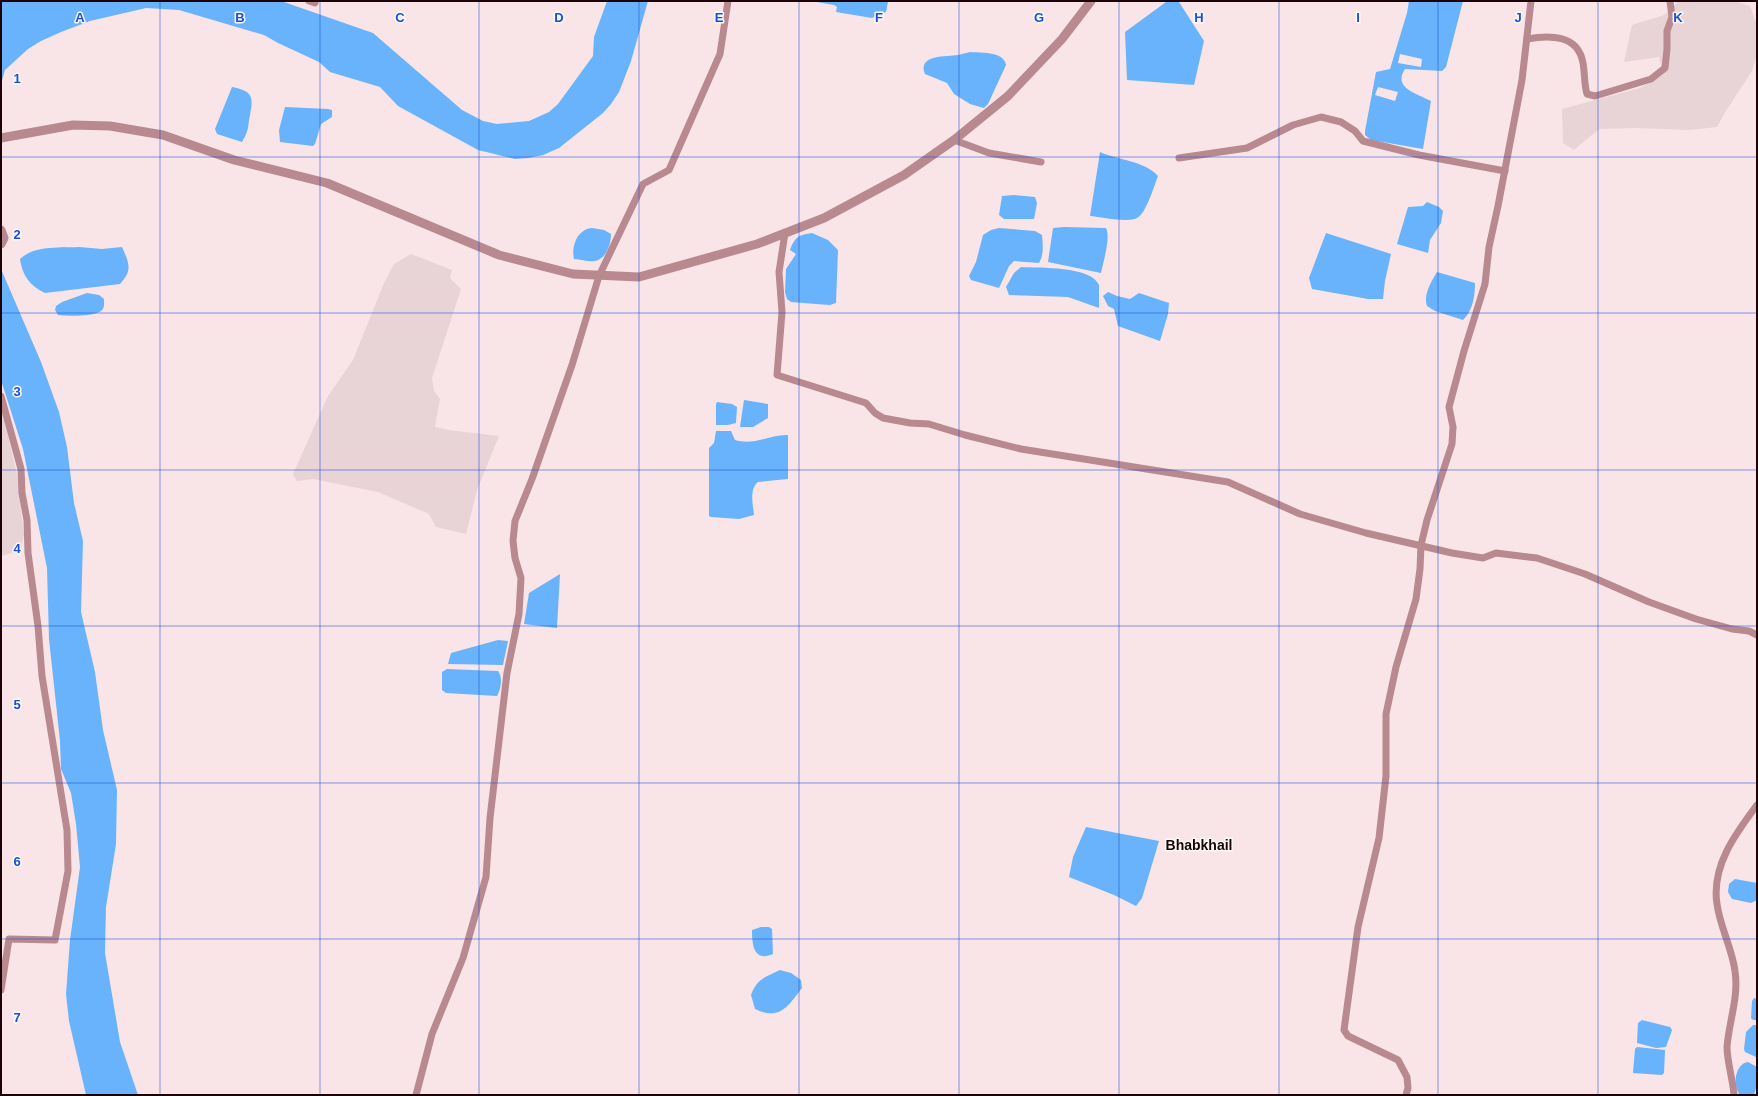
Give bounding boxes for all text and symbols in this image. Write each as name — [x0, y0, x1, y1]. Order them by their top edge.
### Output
text: A — [75, 10, 85, 25]
text: B — [235, 10, 245, 25]
text: C — [395, 10, 405, 25]
text: D — [554, 10, 564, 25]
text: E — [715, 10, 724, 25]
text: F — [875, 10, 883, 25]
text: G — [1034, 10, 1044, 25]
text: H — [1194, 10, 1204, 25]
text: I — [1356, 10, 1360, 25]
text: J — [1514, 10, 1522, 25]
text: K — [1673, 10, 1683, 25]
text: 1 — [13, 71, 21, 86]
text: 2 — [13, 227, 21, 242]
text: 3 — [13, 384, 21, 399]
text: 4 — [13, 541, 21, 556]
text: 5 — [13, 697, 21, 712]
district label: Bhabkhail — [1166, 837, 1232, 853]
text: 6 — [13, 854, 21, 869]
text: 7 — [13, 1010, 21, 1025]

